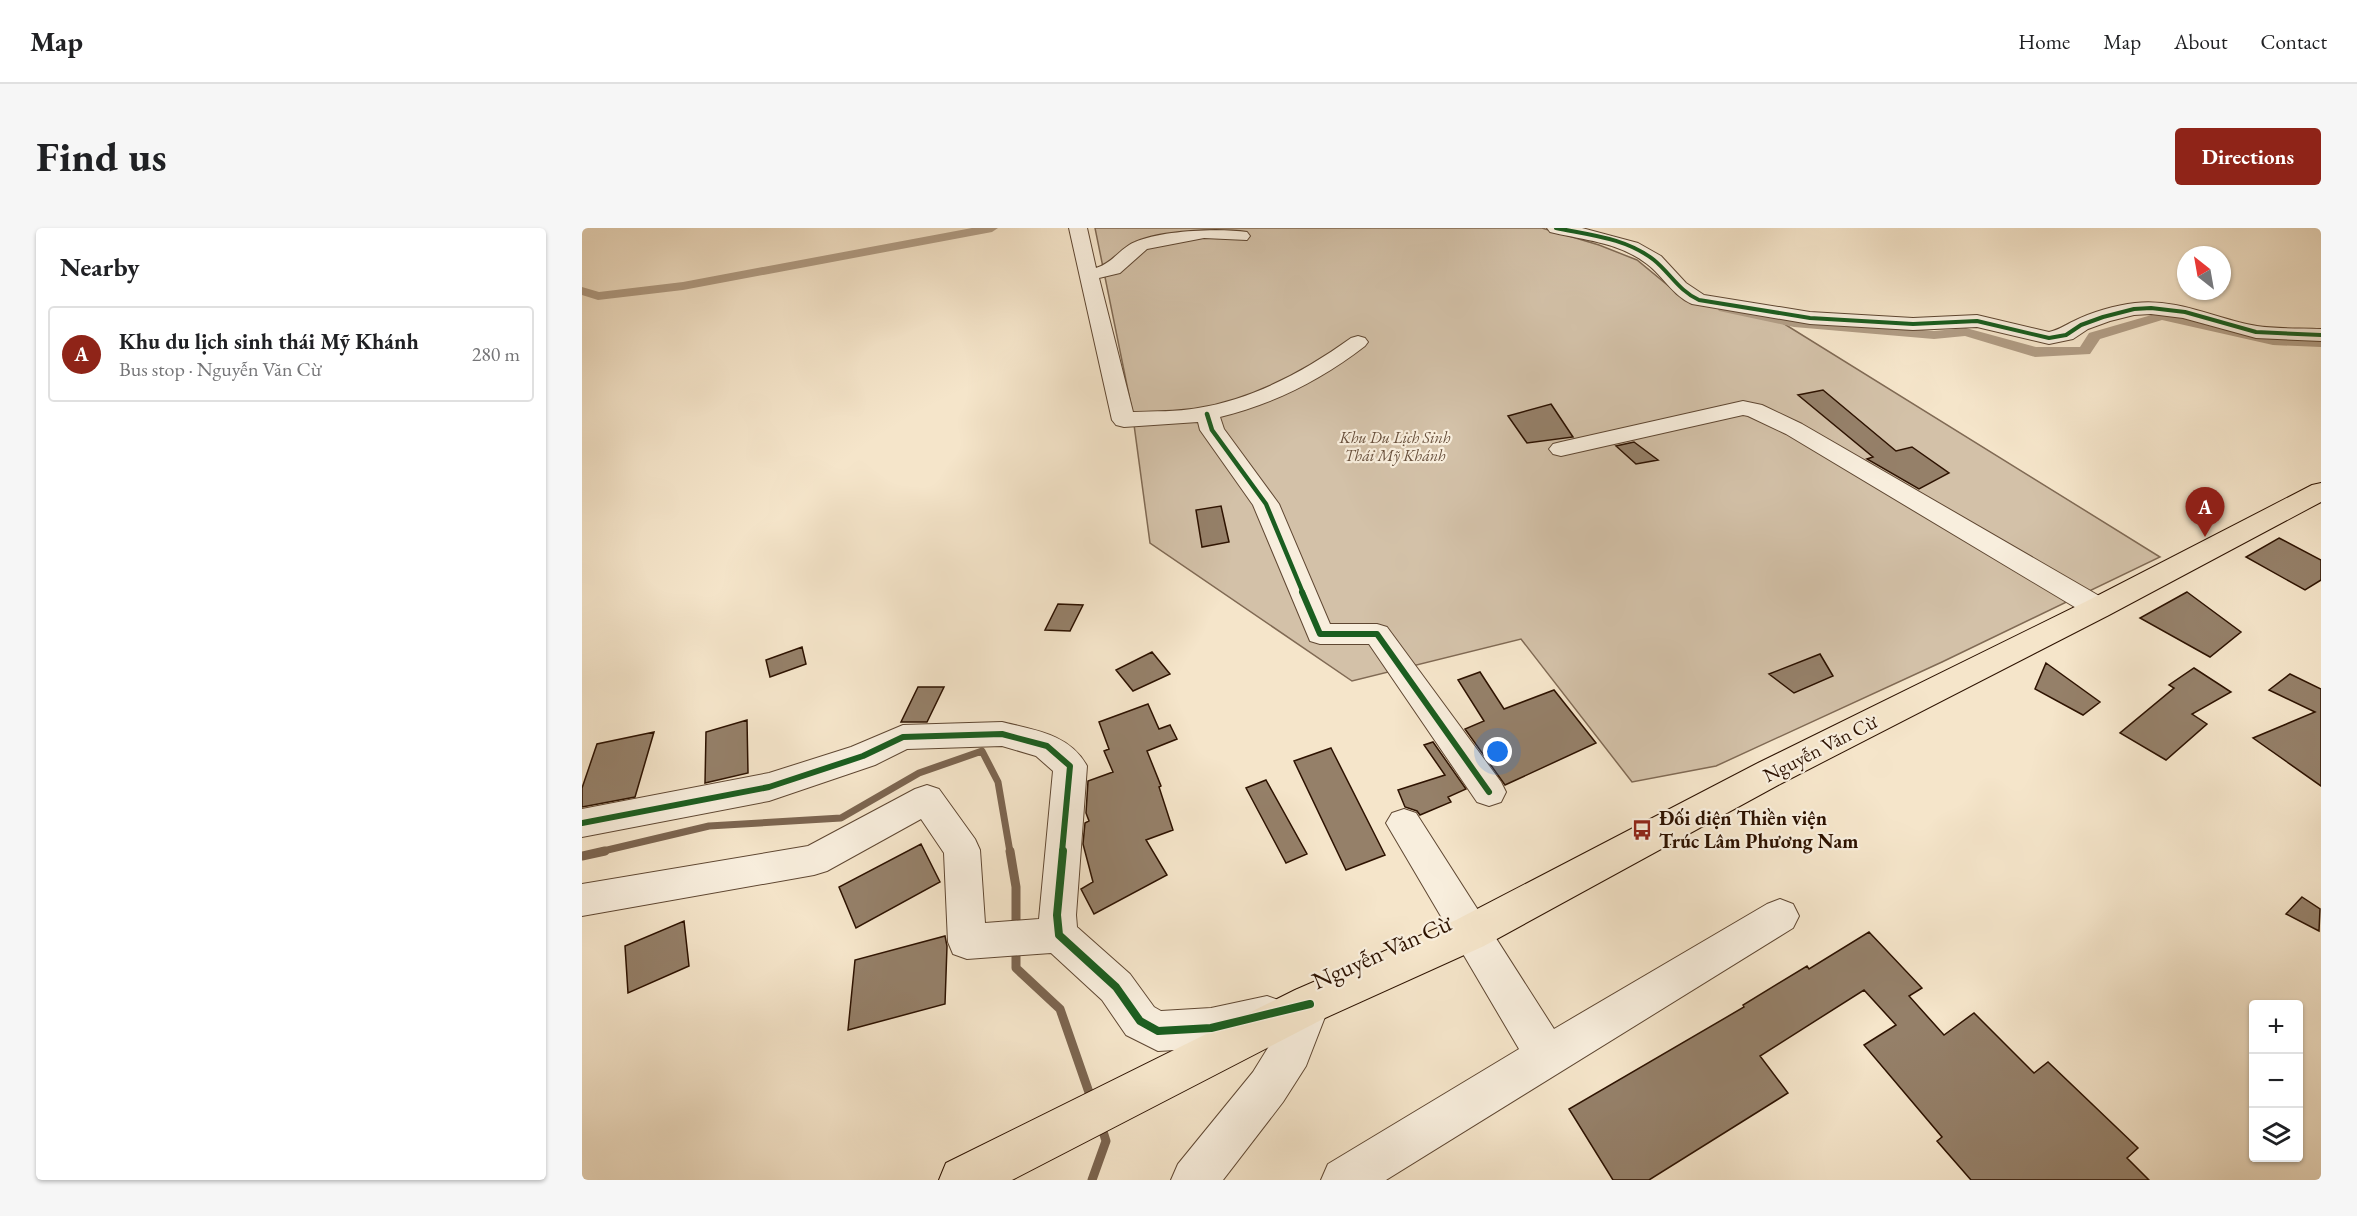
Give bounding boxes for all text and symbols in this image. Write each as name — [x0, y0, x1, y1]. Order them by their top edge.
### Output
text: Map — [30, 23, 83, 59]
text: Home — [2018, 28, 2070, 55]
text: Map — [2103, 28, 2141, 55]
text: About — [2174, 28, 2227, 55]
text: Contact — [2260, 28, 2327, 55]
button: Directions — [2175, 128, 2321, 185]
text: Find us — [36, 129, 167, 184]
north arrow — [2177, 246, 2231, 300]
text: Nearby — [60, 250, 140, 284]
text: Khu du lịch sinh thái Mỹ Khánh — [119, 327, 419, 356]
text: A — [74, 341, 89, 367]
text: 280 m — [472, 341, 520, 367]
text: Bus stop · Nguyễn Văn Cừ — [119, 356, 322, 382]
park label: Khu Du Lịch Sinh Thái Mỹ Khánh — [1339, 427, 1451, 466]
pin: A — [2186, 488, 2224, 537]
street label: Nguyễn Văn Cừ — [1758, 708, 1882, 788]
your location — [1483, 737, 1512, 766]
place label: Đối diện Thiền viện Trúc Lâm Phương Nam — [1659, 805, 1858, 854]
bus stop icon: Đối diện Thiền viện Trúc Lâm Phương Nam — [1630, 818, 1654, 842]
street label: Nguyễn Văn Cừ — [1307, 907, 1457, 996]
map controls — [2249, 1000, 2303, 1162]
button: + — [2249, 1000, 2303, 1054]
button: − — [2249, 1054, 2303, 1108]
button: layers — [2249, 1108, 2303, 1162]

